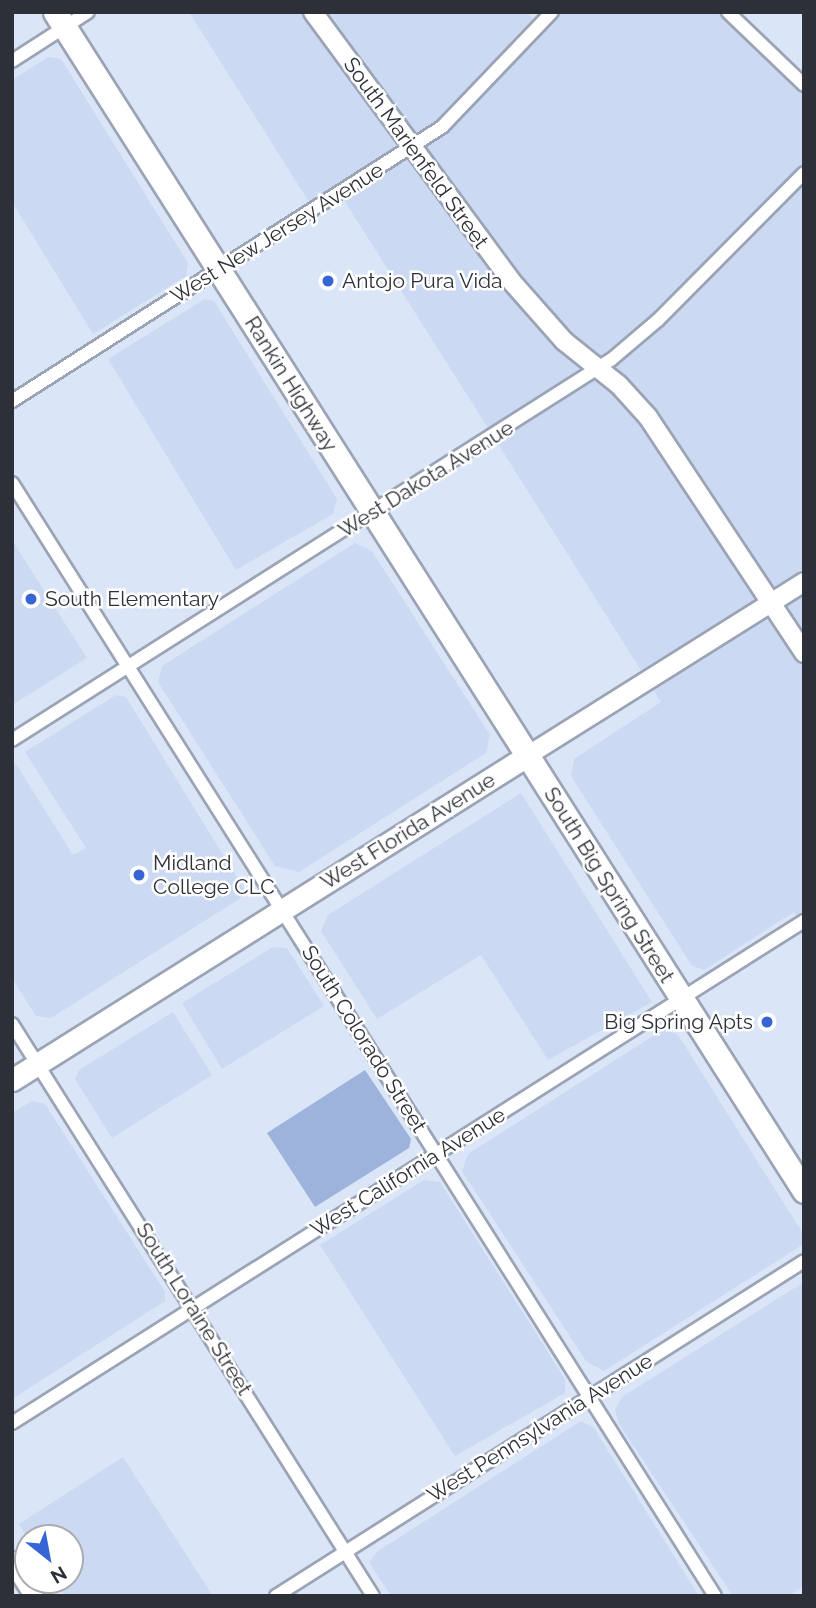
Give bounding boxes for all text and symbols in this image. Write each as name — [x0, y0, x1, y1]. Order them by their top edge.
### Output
street label: South Marienfeld Street — [338, 53, 494, 253]
street label: West New Jersey Avenue — [165, 157, 389, 309]
place label: Antojo Pura Vida — [342, 268, 503, 294]
marker: Antojo Pura Vida — [320, 273, 336, 289]
street label: Rankin Highway — [239, 312, 343, 456]
street label: West Dakota Avenue — [334, 415, 518, 543]
place label: South Elementary — [45, 586, 219, 612]
marker: South Elementary — [23, 591, 39, 607]
street label: West Florida Avenue — [316, 767, 500, 895]
street label: South Big Spring Street — [539, 783, 679, 987]
place label: Midland College CLC — [153, 850, 275, 900]
marker: Midland College CLC — [131, 867, 147, 883]
street label: South Colorado Street — [296, 941, 432, 1137]
place label: Big Spring Apts — [604, 1009, 753, 1035]
marker: Big Spring Apts — [759, 1014, 775, 1030]
street label: West California Avenue — [306, 1102, 510, 1242]
street label: South Loraine Street — [131, 1218, 257, 1400]
street label: West Pennsylvania Avenue — [422, 1348, 658, 1508]
north arrow — [14, 1524, 84, 1594]
text: N — [47, 1562, 71, 1588]

